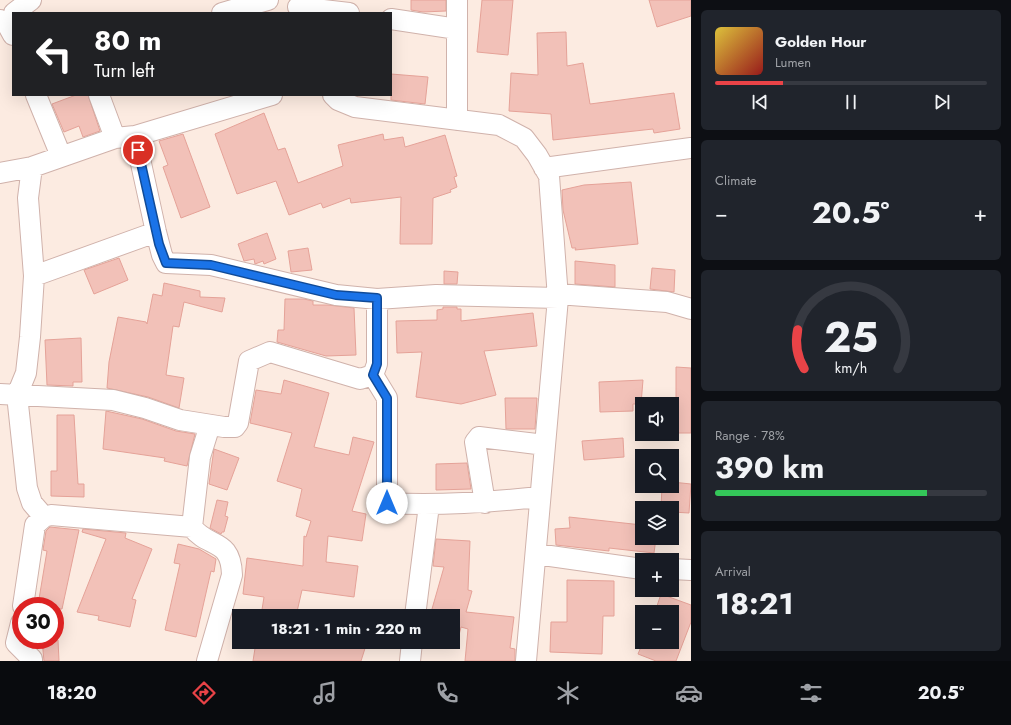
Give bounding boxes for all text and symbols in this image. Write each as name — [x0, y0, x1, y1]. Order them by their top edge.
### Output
text: 80 m — [94, 20, 161, 61]
icon: left — [28, 28, 80, 80]
text: Golden Hour — [775, 31, 867, 53]
text: Lumen — [775, 53, 811, 72]
text: Turn left — [94, 58, 154, 84]
icon: previous — [749, 91, 771, 113]
icon: pause — [840, 91, 862, 113]
icon: next — [931, 91, 953, 113]
pin — [121, 133, 155, 167]
icon: arrive — [127, 139, 149, 161]
text: Climate — [715, 171, 756, 190]
text: 20.5° — [812, 191, 889, 234]
text: − — [715, 197, 728, 229]
text: + — [973, 197, 987, 229]
text: 25 — [824, 306, 878, 367]
text: km/h — [835, 357, 867, 377]
map controls — [635, 397, 679, 649]
button: sound — [635, 397, 679, 441]
text: Range · 78% — [715, 426, 785, 445]
text: 390 km — [715, 446, 824, 489]
button: search — [635, 449, 679, 493]
position arrow — [366, 482, 408, 524]
button: layers — [635, 501, 679, 545]
button: + — [635, 553, 679, 597]
text: Arrival — [715, 562, 751, 581]
text: 18:21 — [715, 582, 794, 625]
speed limit sign: 30 — [12, 597, 64, 649]
button: − — [635, 605, 679, 649]
text: 18:21 · 1 min · 220 m — [271, 618, 421, 640]
icon: directions — [190, 679, 218, 707]
icon: music — [311, 679, 339, 707]
icon: phone — [433, 679, 461, 707]
icon: climate — [554, 679, 582, 707]
icon: car — [675, 679, 703, 707]
icon: filters — [797, 679, 825, 707]
text: 18:20 — [47, 680, 97, 706]
text: 20.5° — [918, 680, 964, 706]

